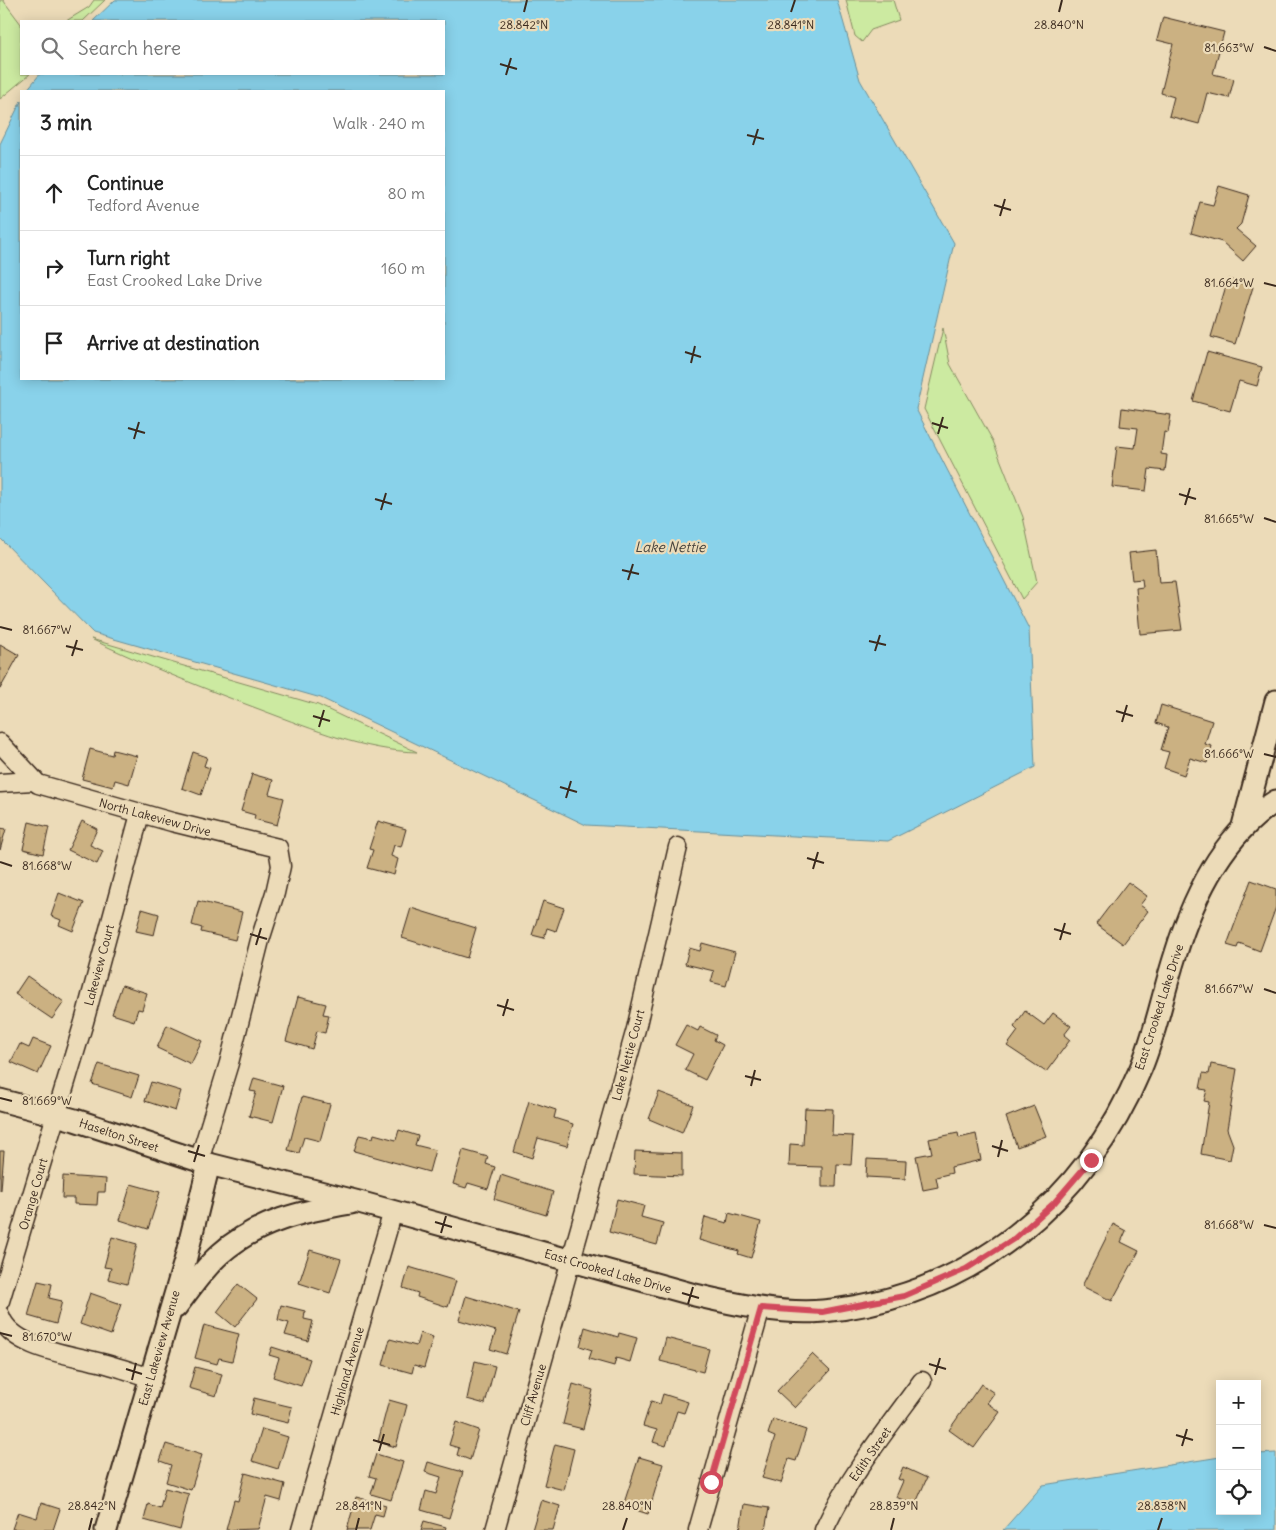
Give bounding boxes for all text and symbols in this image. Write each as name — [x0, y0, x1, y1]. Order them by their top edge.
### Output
text: 28.842°N — [500, 17, 548, 32]
text: 28.841°N — [768, 17, 814, 32]
text: 28.840°N — [1034, 17, 1084, 32]
search box — [20, 20, 445, 75]
icon: search — [38, 34, 66, 62]
text: Search here — [78, 36, 181, 60]
text: 81.663°W — [1204, 40, 1254, 55]
text: 3 min — [40, 109, 92, 136]
text: Walk · 240 m — [333, 113, 425, 133]
text: Continue — [87, 171, 164, 195]
icon: ahead — [40, 179, 68, 207]
text: 80 m — [387, 183, 425, 203]
text: Tedford Avenue — [87, 195, 200, 215]
text: Turn right — [87, 246, 170, 270]
icon: right — [40, 254, 68, 282]
text: 160 m — [381, 258, 425, 278]
text: East Crooked Lake Drive — [87, 270, 263, 290]
text: 81.664°W — [1204, 275, 1254, 290]
icon: arrive — [40, 329, 68, 357]
text: Arrive at destination — [87, 331, 260, 355]
text: 81.665°W — [1204, 511, 1254, 526]
water label: Lake Nettie — [635, 538, 707, 556]
text: 81.667°W — [23, 622, 71, 637]
text: 81.666°W — [1204, 746, 1254, 761]
street label: North Lakeview Drive — [97, 795, 213, 839]
text: 81.668°W — [22, 858, 72, 873]
street label: Lakeview Court — [81, 923, 117, 1007]
street label: East Crooked Lake Drive — [1132, 942, 1186, 1072]
text: 81.667°W — [1205, 981, 1253, 996]
street label: Lake Nettie Court — [609, 1008, 647, 1102]
text: 81.669°W — [22, 1093, 72, 1108]
street label: Haselton Street — [77, 1115, 161, 1155]
route end — [1080, 1149, 1103, 1172]
street label: Orange Court — [16, 1156, 50, 1232]
text: 81.668°W — [1204, 1217, 1254, 1232]
street label: East Crooked Lake Drive — [543, 1246, 673, 1296]
street label: East Lakeview Avenue — [135, 1289, 183, 1407]
street label: Highland Avenue — [327, 1325, 367, 1417]
text: 81.670°W — [22, 1329, 72, 1344]
street label: Cliff Avenue — [517, 1362, 549, 1428]
map controls — [1216, 1380, 1261, 1515]
button: + — [1216, 1380, 1261, 1425]
street label: Edith Street — [846, 1424, 894, 1484]
button: − — [1216, 1425, 1261, 1470]
button: locate — [1216, 1470, 1261, 1515]
route start — [700, 1471, 723, 1494]
text: 28.842°N — [68, 1498, 116, 1513]
text: 28.841°N — [336, 1498, 382, 1513]
text: 28.840°N — [602, 1498, 652, 1513]
text: 28.839°N — [870, 1498, 918, 1513]
text: 28.838°N — [1138, 1498, 1186, 1513]

